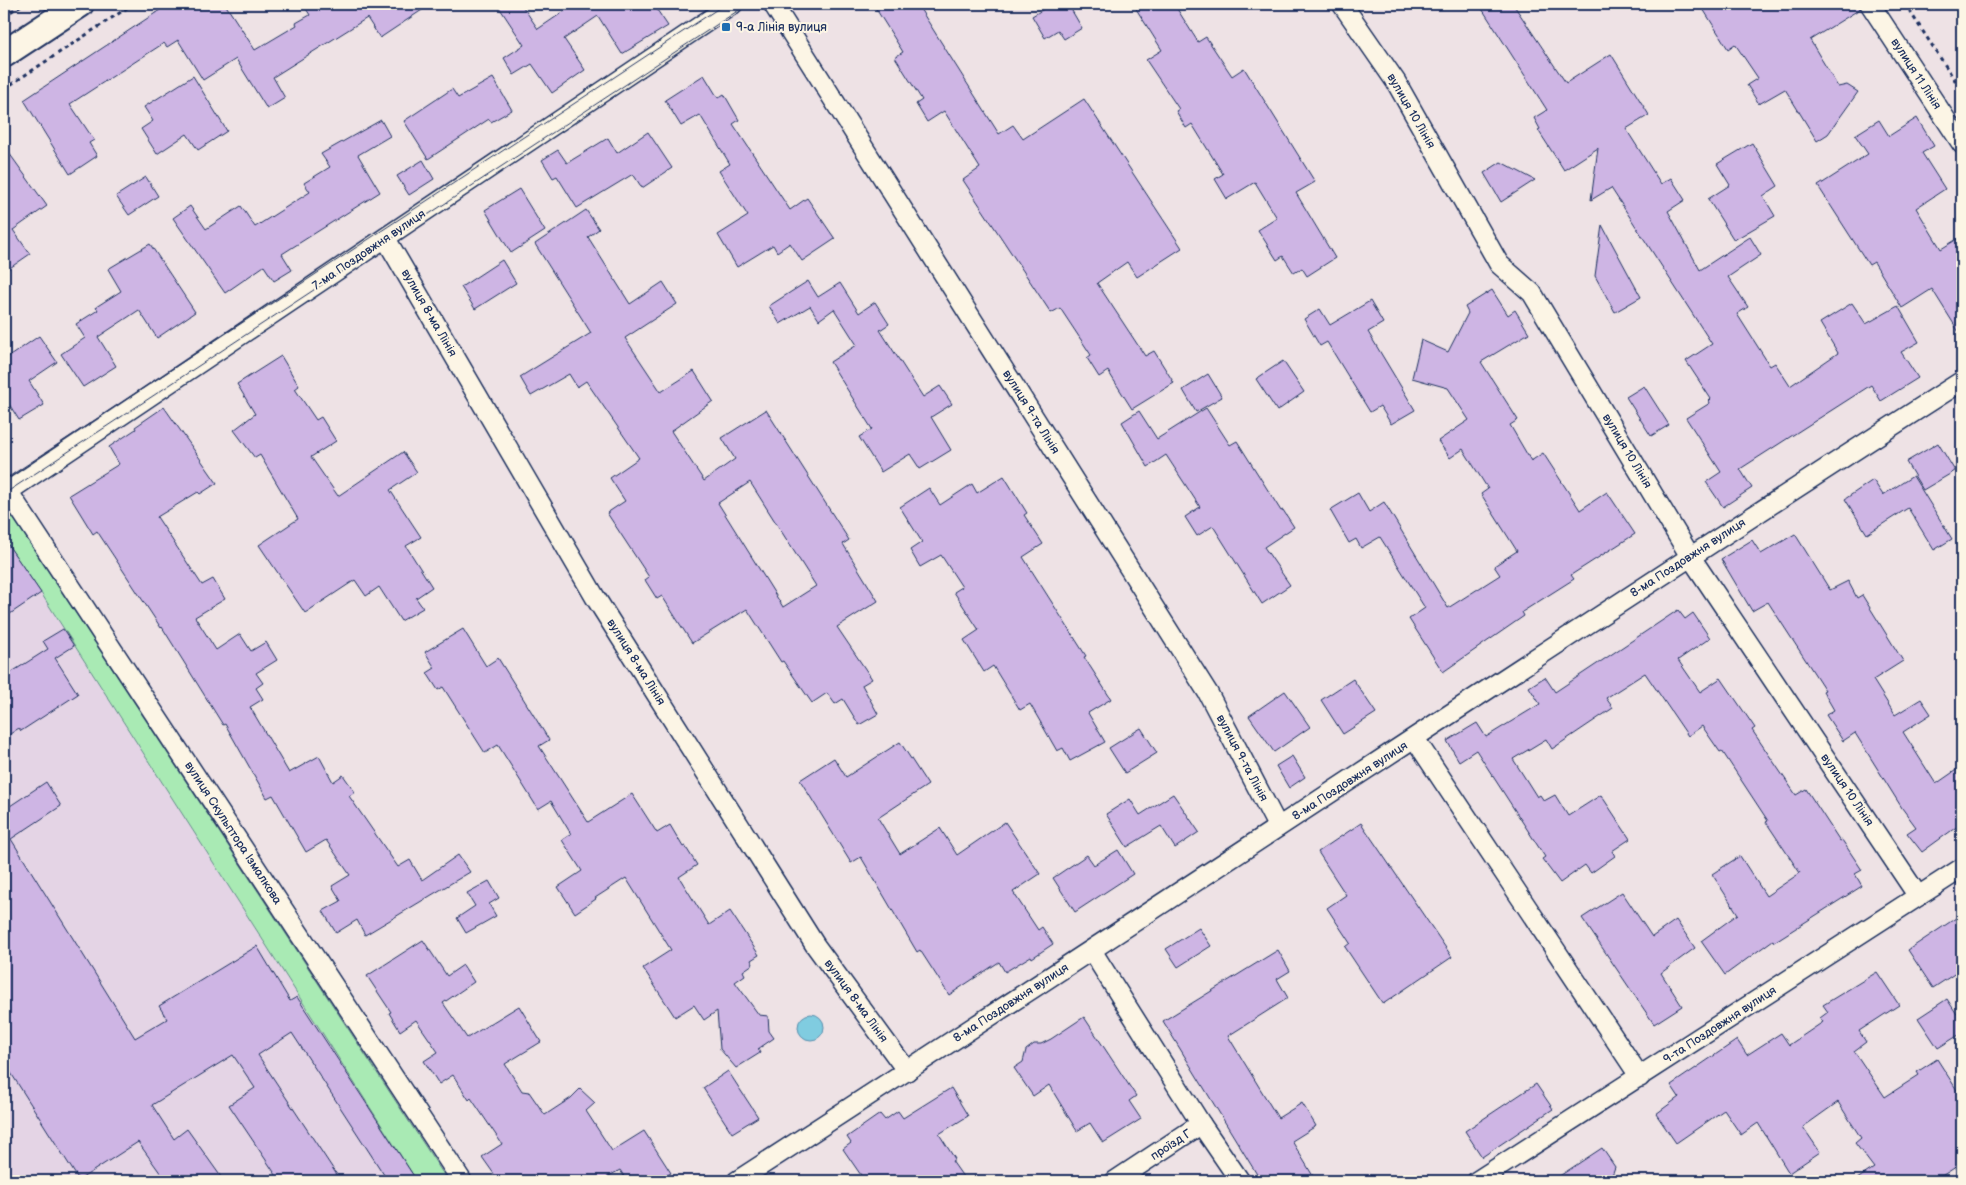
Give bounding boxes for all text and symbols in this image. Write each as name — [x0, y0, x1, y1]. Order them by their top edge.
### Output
place label: 9-а Лінія вулиця — [736, 20, 827, 35]
marker: 9-а Лінія вулиця — [720, 21, 732, 33]
street label: вулиця 11 Лінія — [1887, 36, 1945, 113]
street label: вулиця 10 Лінія — [1383, 71, 1439, 152]
street label: 7-ма Поздовжня вулиця — [310, 206, 429, 294]
street label: вулиця 8-ма Лінія — [398, 266, 460, 360]
street label: вулиця 9-та Лінія — [999, 367, 1063, 457]
street label: вулиця 10 Лінія — [1599, 411, 1655, 491]
street label: 8-ма Поздовжня вулиця — [1628, 515, 1749, 601]
street label: вулиця 8-ма Лінія — [603, 616, 669, 708]
street label: вулиця 9-та Лінія — [1213, 712, 1271, 804]
street label: 8-ма Поздовжня вулиця — [1290, 738, 1411, 824]
street label: вулиця 10 Лінія — [1817, 751, 1877, 829]
street label: вулиця Скульптора Ізмалкова — [181, 759, 285, 907]
street label: вулиця 8-ма Лінія — [821, 957, 891, 1046]
street label: 8-ма Поздовжня вулиця — [951, 960, 1072, 1046]
street label: 9-та Поздовжня вулиця — [1661, 983, 1780, 1067]
street label: проїзд Г — [1148, 1126, 1195, 1164]

